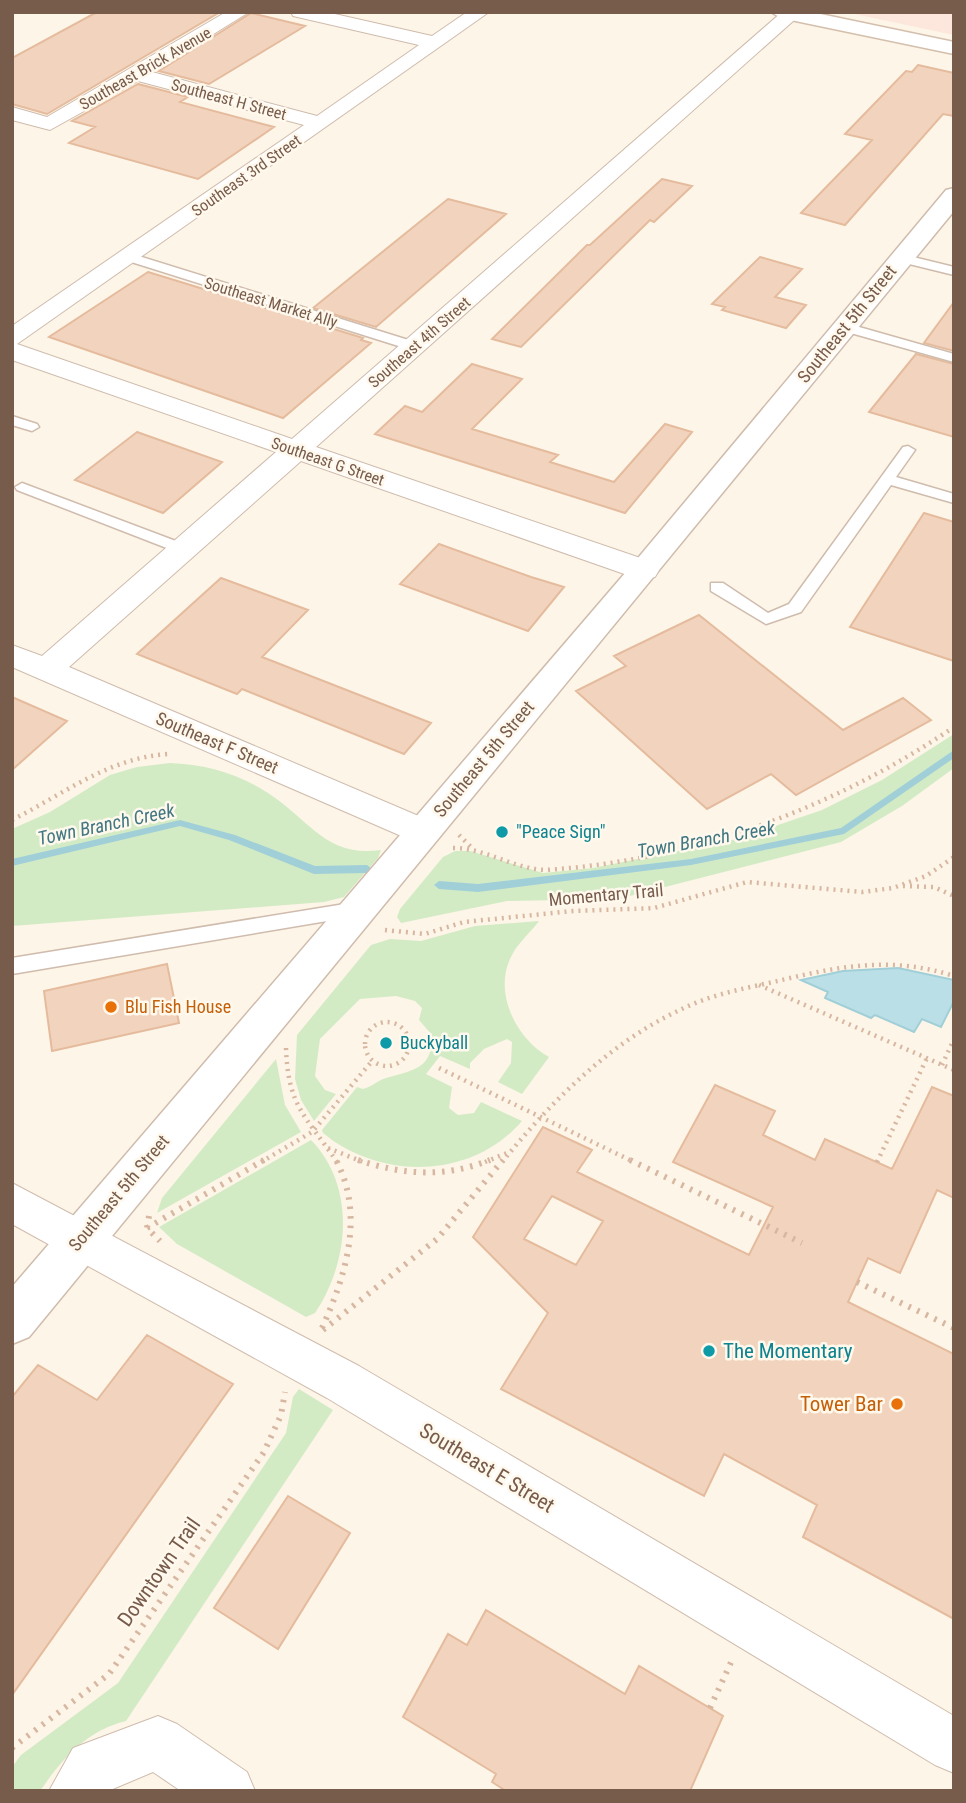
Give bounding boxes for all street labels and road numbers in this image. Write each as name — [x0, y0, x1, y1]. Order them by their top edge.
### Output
street label: Southeast Brick Avenue — [76, 23, 215, 114]
street label: Southeast H Street — [169, 75, 289, 124]
street label: Southeast 3rd Street — [188, 130, 305, 220]
street label: Southeast 5th Street — [793, 261, 900, 387]
street label: Southeast Market Ally — [202, 273, 340, 332]
street label: Southeast 4th Street — [364, 293, 474, 392]
street label: Southeast G Street — [269, 433, 387, 490]
street label: Southeast 5th Street — [429, 696, 538, 821]
street label: Southeast F Street — [153, 707, 281, 778]
street label: Momentary Trail — [548, 879, 664, 910]
street label: Southeast 5th Street — [64, 1130, 173, 1255]
street label: Southeast E Street — [415, 1418, 559, 1518]
street label: Downtown Trail — [113, 1513, 205, 1631]

